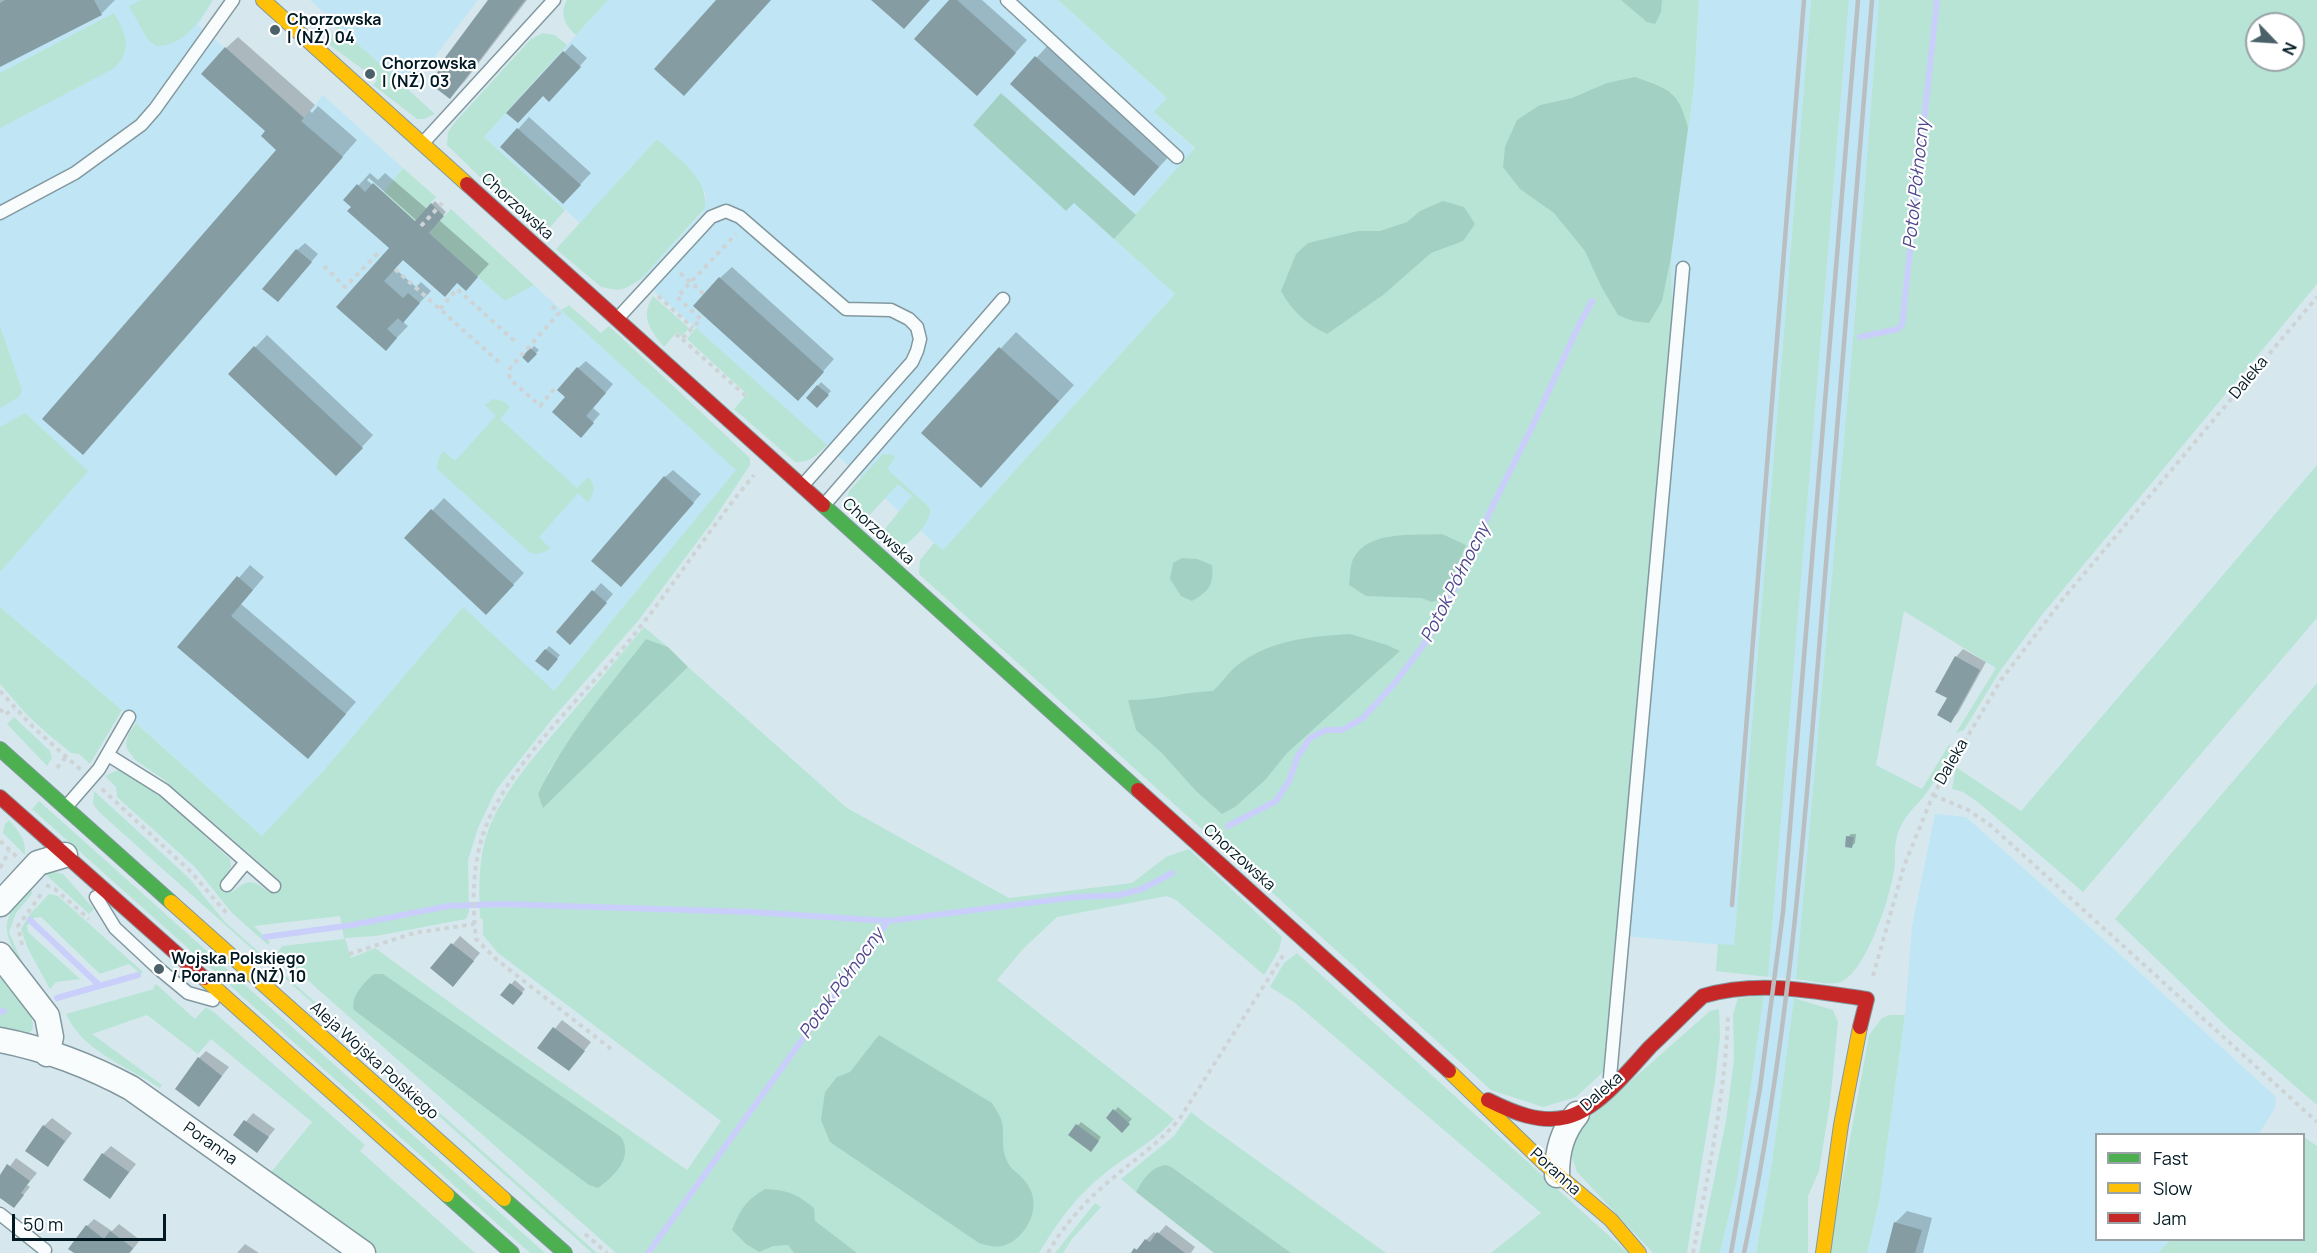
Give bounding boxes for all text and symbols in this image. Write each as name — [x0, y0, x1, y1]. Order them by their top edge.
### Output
place label: Chorzowska I (NŻ) 04 — [287, 11, 382, 49]
north arrow — [2245, 12, 2305, 72]
marker: Chorzowska I (NŻ) 04 — [268, 23, 282, 37]
text: N — [2277, 39, 2302, 59]
place label: Chorzowska I (NŻ) 03 — [382, 55, 477, 93]
marker: Chorzowska I (NŻ) 03 — [363, 67, 377, 81]
water label: Potok Północny — [1899, 118, 1935, 250]
street label: Chorzowska — [477, 170, 557, 244]
street label: Daleka — [2226, 353, 2272, 403]
street label: Chorzowska — [838, 495, 918, 569]
water label: Potok Północny — [1417, 520, 1495, 646]
street label: Daleka — [1931, 736, 1973, 788]
street label: Chorzowska — [1199, 821, 1279, 895]
water label: Potok Północny — [795, 925, 889, 1043]
place label: Wojska Polskiego / Poranna (NŻ) 10 — [171, 950, 306, 988]
marker: Wojska Polskiego / Poranna (NŻ) 10 — [152, 962, 166, 976]
street label: Aleja Wojska Polskiego — [306, 998, 442, 1124]
street label: Daleka — [1577, 1069, 1627, 1115]
street label: Poranna — [179, 1119, 241, 1169]
legend — [2095, 1133, 2305, 1241]
street label: Poranna — [1526, 1144, 1584, 1200]
text: Fast — [2153, 1146, 2188, 1170]
text: Slow — [2153, 1176, 2192, 1200]
scale bar — [15, 1202, 170, 1240]
text: Jam — [2153, 1206, 2187, 1230]
text: 50 m — [23, 1212, 63, 1236]

